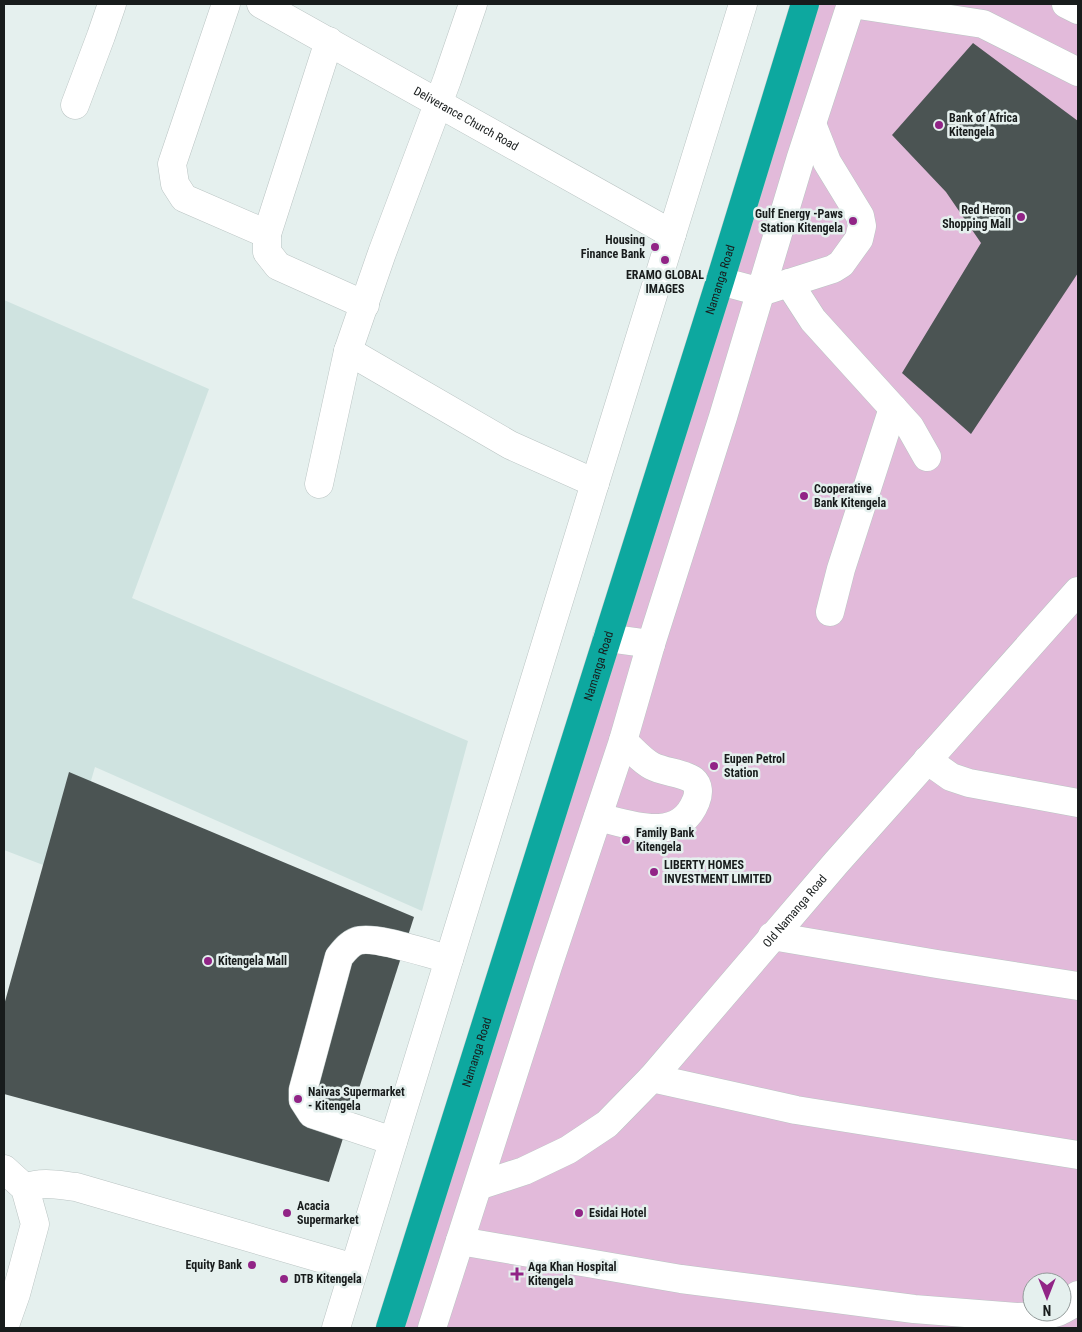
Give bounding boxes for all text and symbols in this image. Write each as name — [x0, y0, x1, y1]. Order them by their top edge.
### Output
street label: Deliverance Church Road — [411, 84, 521, 154]
place label: Bank of Africa Kitengela — [949, 111, 1018, 139]
marker: Bank of Africa Kitengela — [933, 119, 945, 131]
place label: Red Heron Shopping Mall — [942, 203, 1011, 231]
place label: Gulf Energy -Paws Station Kitengela — [755, 207, 844, 235]
marker: Red Heron Shopping Mall — [1015, 211, 1027, 223]
marker: Gulf Energy -Paws Station Kitengela — [847, 215, 859, 227]
place label: Housing Finance Bank — [581, 233, 645, 261]
marker: Housing Finance Bank — [649, 241, 661, 253]
street label: Namanga Road — [703, 243, 738, 316]
marker: ERAMO GLOBAL IMAGES — [659, 254, 671, 266]
place label: ERAMO GLOBAL IMAGES — [626, 268, 704, 296]
place label: Cooperative Bank Kitengela — [814, 482, 887, 510]
marker: Cooperative Bank Kitengela — [798, 490, 810, 502]
street label: Namanga Road — [581, 629, 616, 703]
place label: Eupen Petrol Station — [724, 752, 785, 780]
marker: Eupen Petrol Station — [708, 760, 720, 772]
place label: Family Bank Kitengela — [636, 826, 695, 854]
marker: Family Bank Kitengela — [620, 834, 632, 846]
place label: LIBERTY HOMES INVESTMENT LIMITED — [664, 858, 772, 886]
marker: LIBERTY HOMES INVESTMENT LIMITED — [648, 866, 660, 878]
street label: Old Namanga Road — [760, 872, 830, 950]
place label: Kitengela Mall — [218, 954, 287, 968]
marker: Kitengela Mall — [202, 955, 214, 967]
street label: Namanga Road — [459, 1016, 494, 1089]
place label: Naivas Supermarket - Kitengela — [308, 1085, 405, 1113]
marker: Naivas Supermarket - Kitengela — [292, 1093, 304, 1105]
place label: Acacia Supermarket — [297, 1199, 359, 1227]
place label: Esidai Hotel — [589, 1206, 647, 1220]
marker: Acacia Supermarket — [281, 1207, 293, 1219]
marker: Esidai Hotel — [573, 1207, 585, 1219]
place label: Equity Bank — [186, 1258, 242, 1272]
marker: Equity Bank — [246, 1259, 258, 1271]
place label: Aga Khan Hospital Kitengela — [528, 1260, 617, 1288]
marker: Aga Khan Hospital Kitengela — [510, 1267, 524, 1281]
place label: DTB Kitengela — [294, 1272, 362, 1286]
north arrow — [1022, 1272, 1072, 1322]
marker: DTB Kitengela — [278, 1273, 290, 1285]
text: N — [1043, 1302, 1051, 1318]

